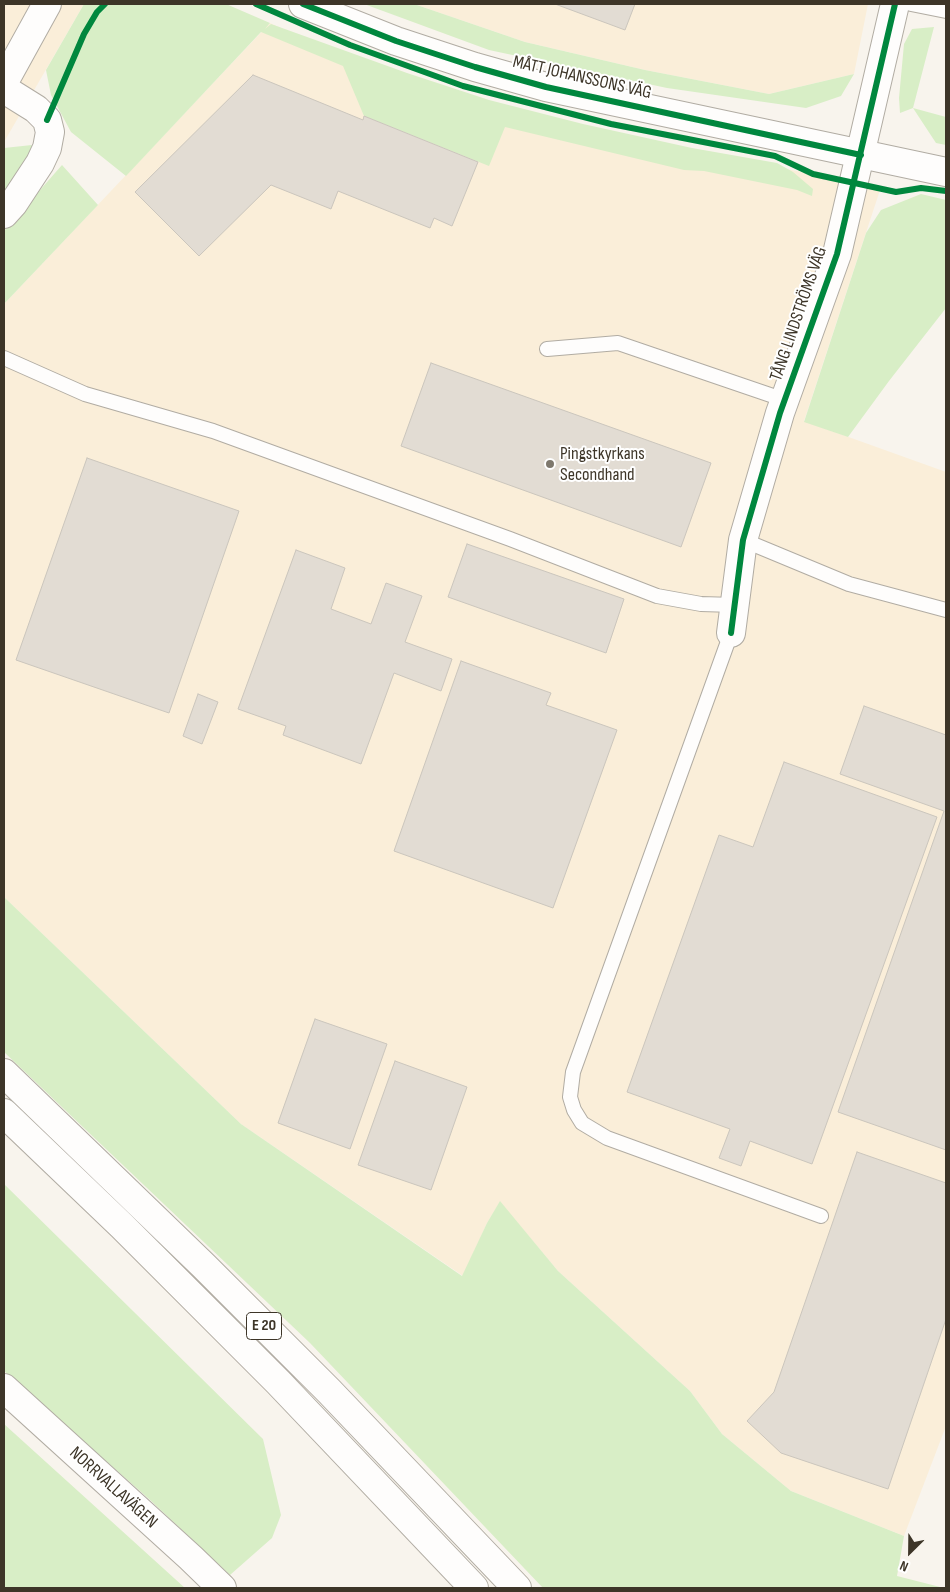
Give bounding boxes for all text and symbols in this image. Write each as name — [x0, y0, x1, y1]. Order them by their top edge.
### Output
street label: MÅTT JOHANSSONS VÄG — [511, 52, 653, 104]
street label: TÅNG LINDSTRÖMS VÄG — [766, 244, 832, 384]
place label: Pingstkyrkans Secondhand — [560, 443, 645, 486]
marker: Pingstkyrkans Secondhand — [544, 458, 556, 470]
road number: E 20 — [246, 1312, 282, 1340]
street label: NORRVALLAVÄGEN — [64, 1443, 162, 1533]
north arrow — [885, 1527, 935, 1577]
text: N — [897, 1557, 911, 1576]

